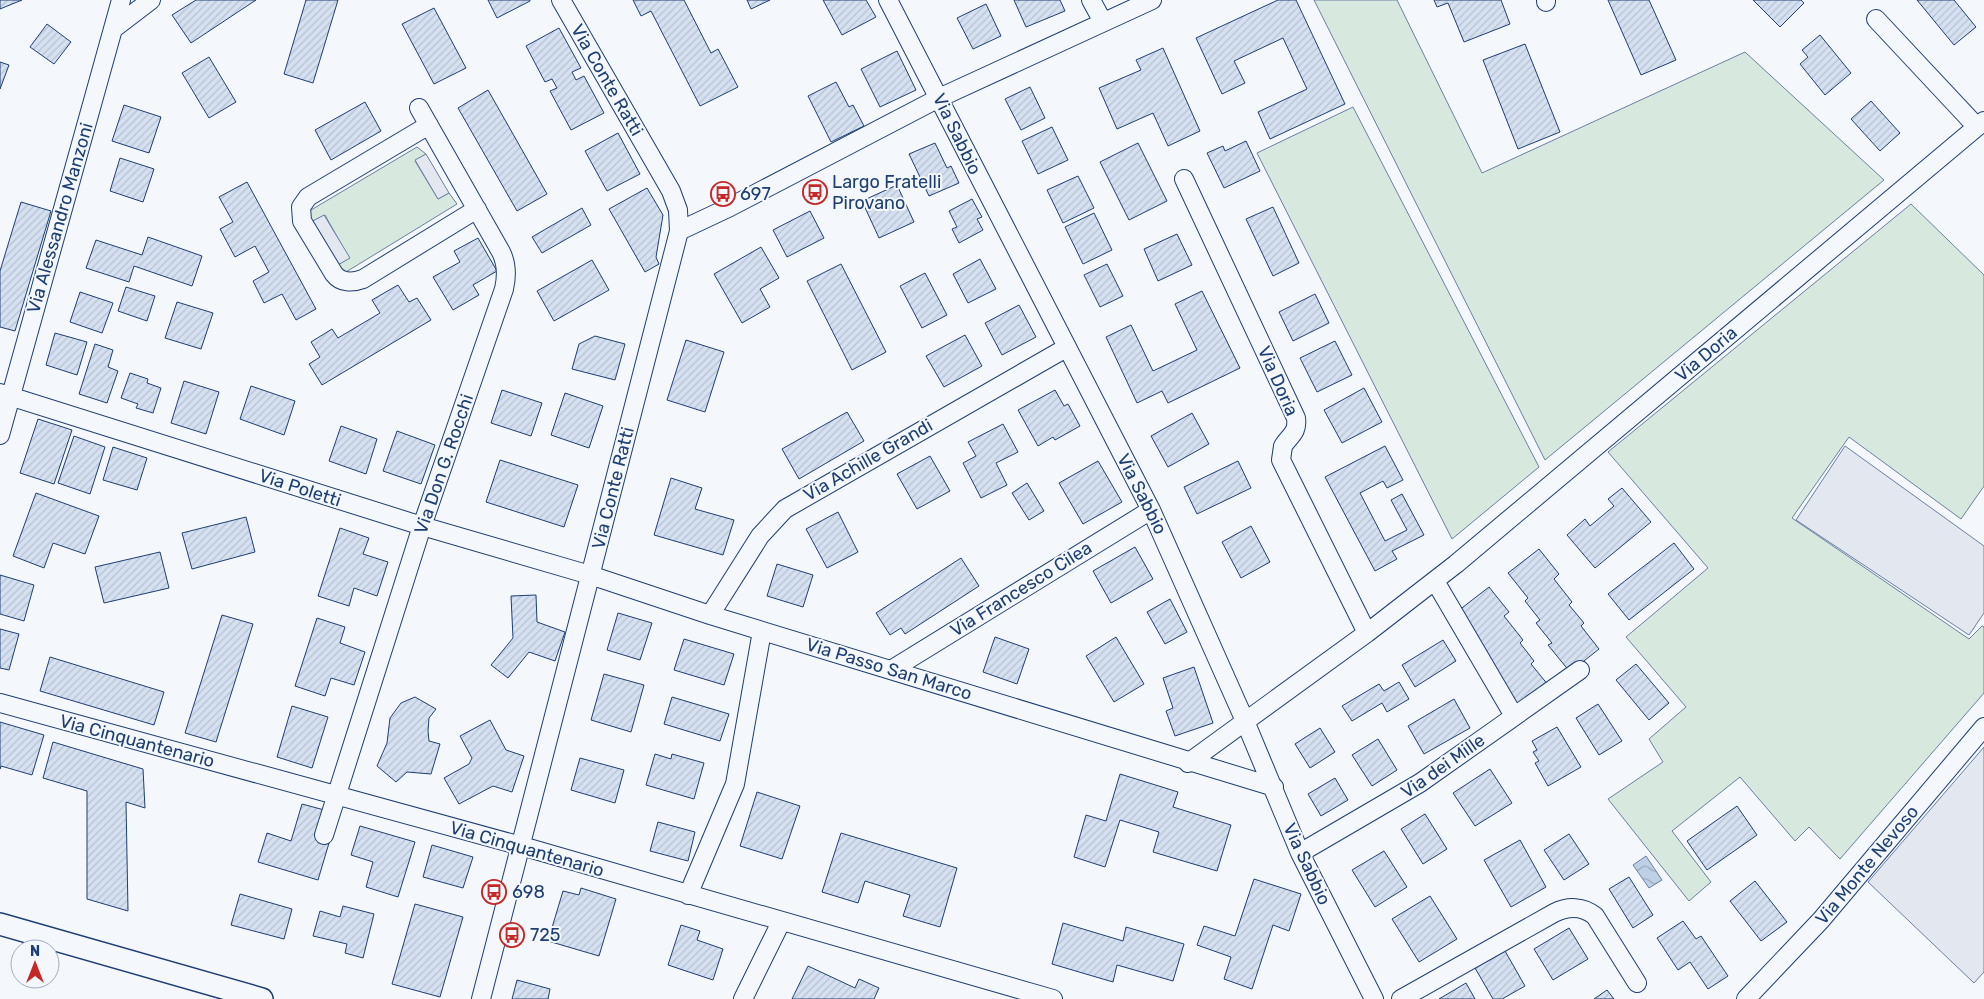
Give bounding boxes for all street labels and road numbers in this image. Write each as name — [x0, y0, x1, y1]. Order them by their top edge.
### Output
street label: Via Conte Ratti — [566, 20, 648, 140]
street label: Via Sabbio — [928, 90, 986, 178]
street label: Via Alessandro Manzoni — [22, 120, 98, 316]
street label: Via Doria — [1670, 322, 1742, 386]
street label: Via Doria — [1253, 343, 1303, 419]
street label: Via Don G. Rocchi — [410, 391, 478, 537]
street label: Via Achille Grandi — [800, 414, 936, 506]
street label: Via Conte Ratti — [587, 425, 639, 551]
street label: Via Sabbio — [1112, 450, 1172, 538]
street label: Via Poletti — [256, 464, 344, 512]
street label: Via Francesco Cilea — [946, 537, 1096, 641]
street label: Via Passo San Marco — [803, 633, 975, 705]
street label: Via Cinquantenario — [57, 710, 217, 772]
street label: Via dei Mille — [1397, 729, 1489, 803]
street label: Via Monte Nevoso — [1811, 801, 1923, 929]
street label: Via Cinquantenario — [447, 816, 607, 882]
street label: Via Sabbio — [1279, 820, 1335, 908]

